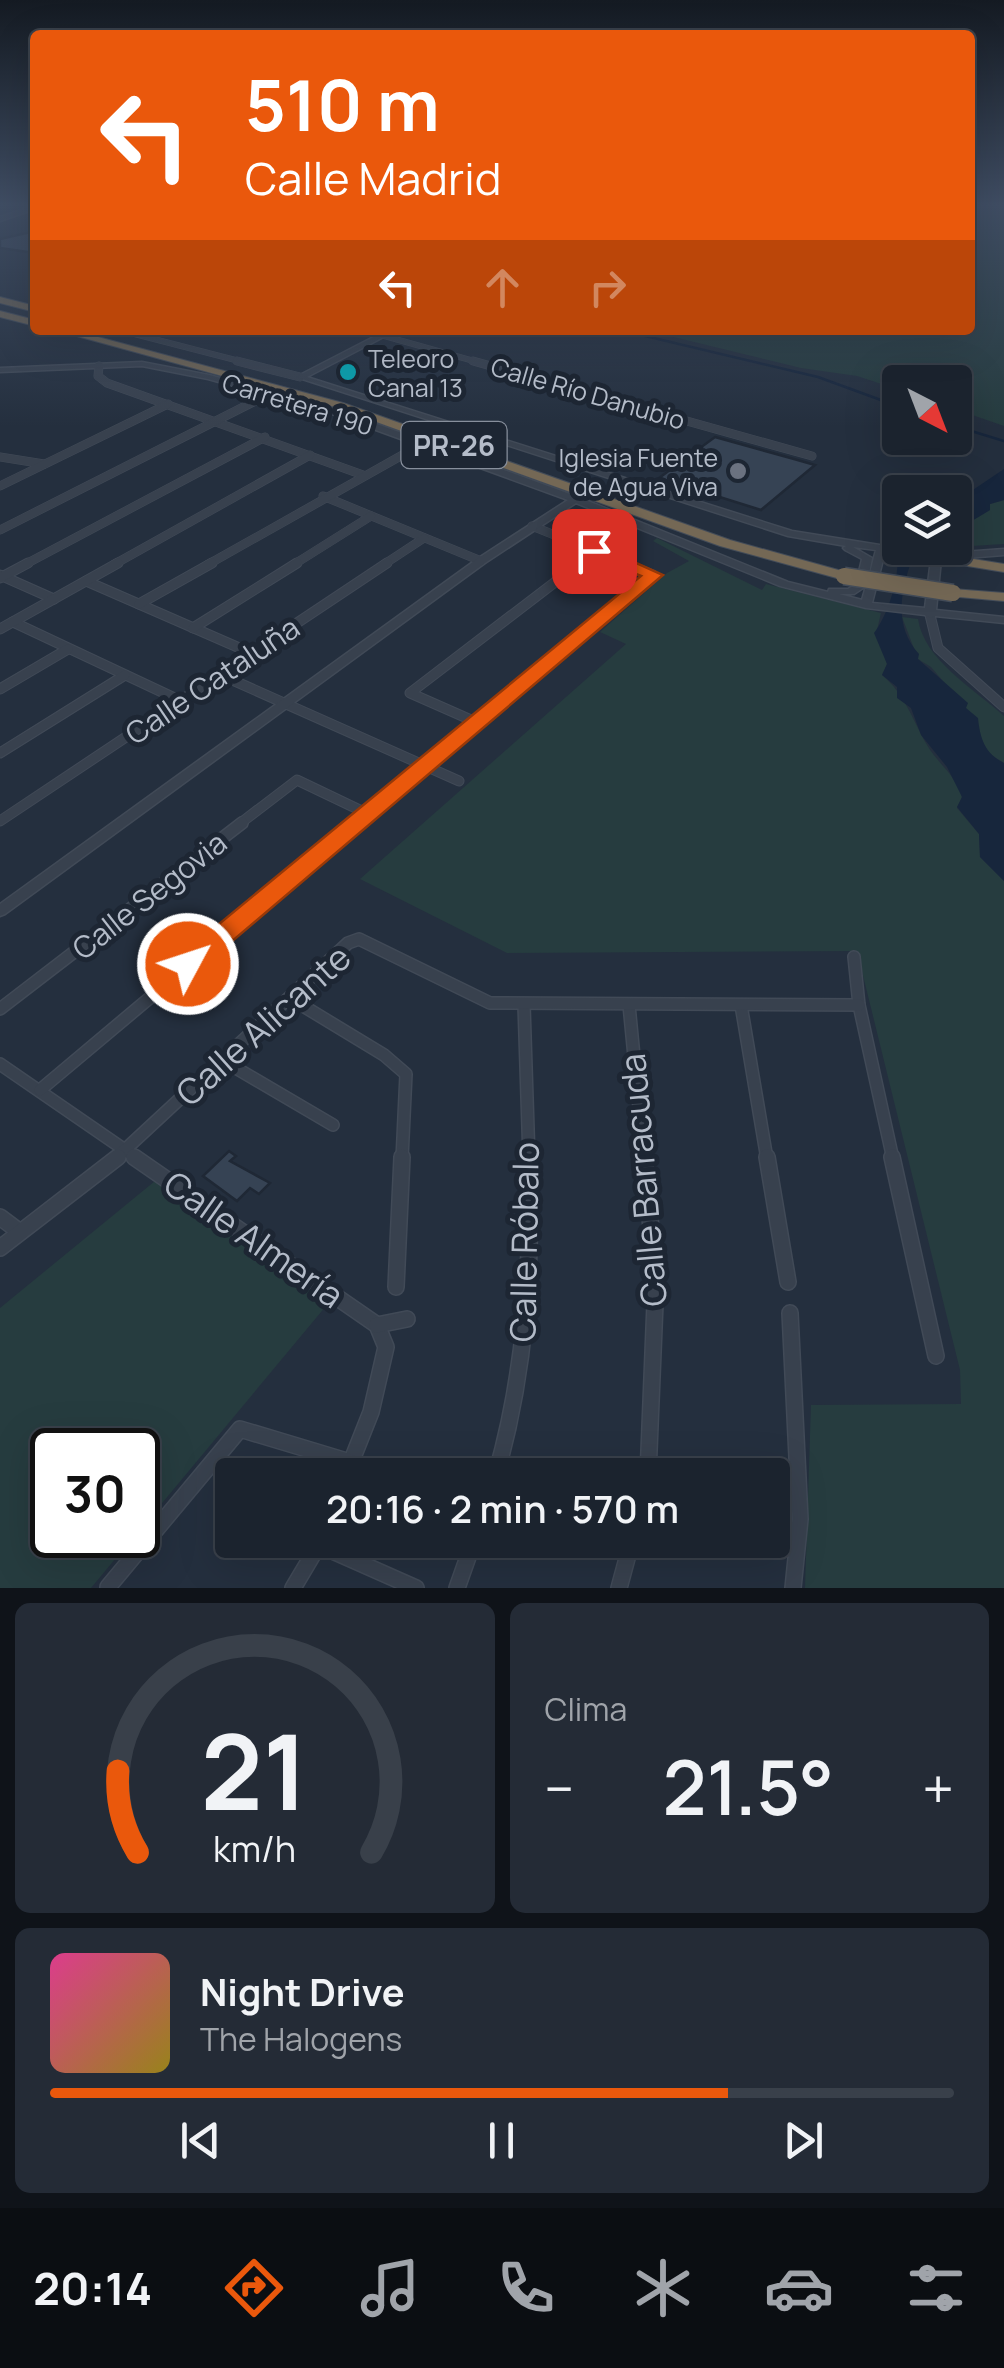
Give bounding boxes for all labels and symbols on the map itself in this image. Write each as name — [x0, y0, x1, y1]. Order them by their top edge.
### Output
place label: Teleoro Canal 13 — [368, 341, 463, 405]
street label: Calle Río Danubio — [487, 349, 689, 437]
marker: Teleoro Canal 13 — [337, 361, 359, 383]
street label: Carretera 190 — [218, 364, 378, 444]
north arrow — [882, 365, 972, 455]
road number: PR-26 — [402, 422, 506, 468]
place label: Iglesia Fuente de Agua Viva — [558, 440, 718, 504]
marker: Iglesia Fuente de Agua Viva — [727, 460, 749, 482]
pin — [552, 509, 637, 594]
street label: Calle Cataluña — [117, 607, 307, 753]
street label: Calle Segovia — [63, 822, 235, 968]
position arrow — [136, 912, 240, 1016]
street label: Calle Alicante — [165, 934, 361, 1116]
street label: Calle Barracuda — [608, 1052, 678, 1308]
street label: Calle Róbalo — [498, 1142, 550, 1342]
street label: Calle Almería — [155, 1159, 353, 1319]
speed limit sign: 30 — [30, 1428, 160, 1558]

